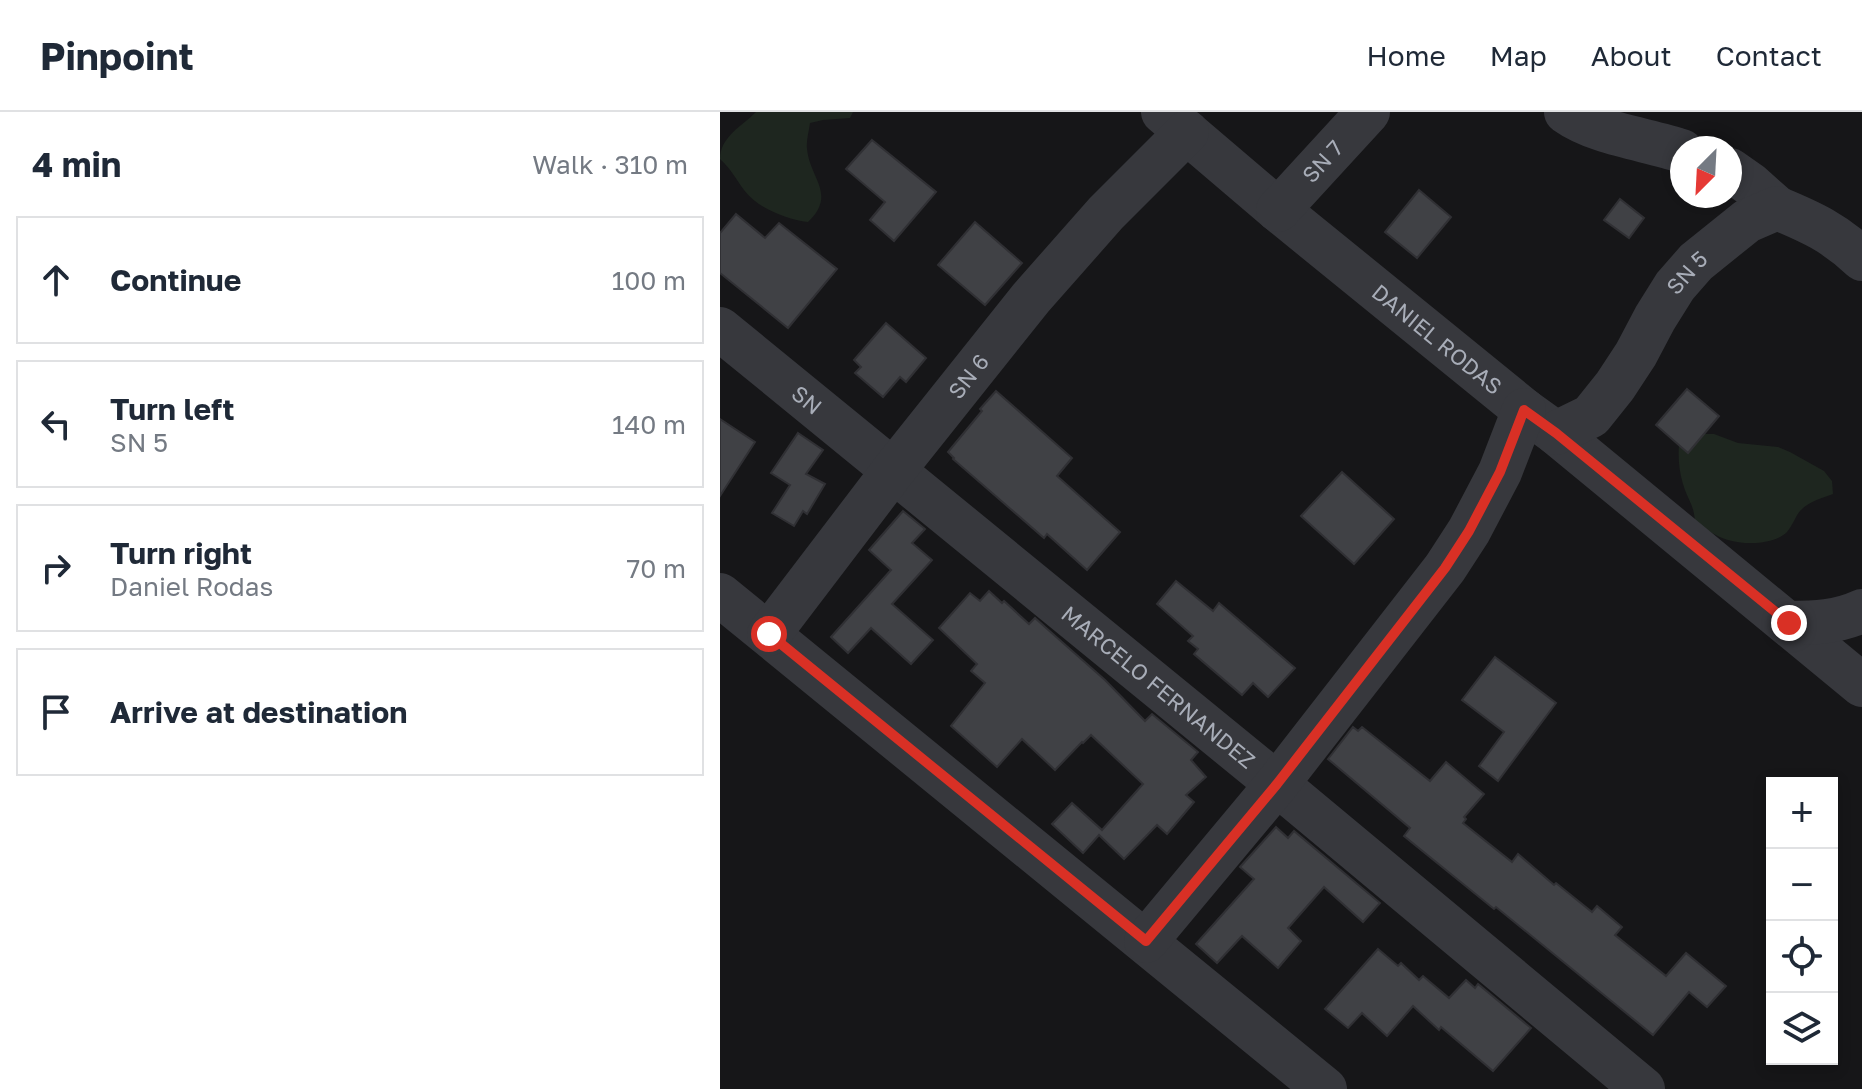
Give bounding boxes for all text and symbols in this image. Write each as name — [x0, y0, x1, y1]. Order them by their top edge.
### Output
text: Pinpoint — [40, 33, 194, 78]
text: Home — [1367, 39, 1446, 72]
text: Map — [1490, 39, 1547, 72]
text: About — [1591, 39, 1672, 72]
text: Contact — [1716, 39, 1822, 72]
street label: SN 7 — [1296, 134, 1348, 188]
north arrow — [1670, 136, 1742, 208]
text: 4 min — [32, 144, 121, 184]
text: Walk · 310 m — [532, 149, 688, 180]
street label: SN 5 — [1660, 244, 1712, 300]
icon: ahead — [34, 258, 78, 302]
text: Continue — [110, 262, 241, 298]
text: 100 m — [612, 265, 686, 296]
street label: DANIEL RODAS — [1367, 278, 1508, 400]
street label: SN 6 — [942, 348, 994, 404]
street label: SN — [787, 379, 828, 420]
text: Turn left — [110, 391, 235, 427]
icon: left — [34, 402, 78, 446]
text: 140 m — [612, 409, 686, 440]
text: SN 5 — [110, 427, 168, 458]
text: Turn right — [110, 535, 252, 571]
icon: right — [34, 546, 78, 590]
text: 70 m — [627, 553, 686, 584]
text: Daniel Rodas — [110, 571, 273, 602]
street label: MARCELO FERNANDEZ — [1056, 600, 1261, 774]
route end — [1771, 605, 1807, 641]
route start — [751, 616, 787, 652]
icon: arrive — [34, 690, 78, 734]
text: Arrive at destination — [110, 694, 407, 730]
map controls — [1766, 777, 1838, 1065]
button: + — [1766, 777, 1838, 849]
button: − — [1766, 849, 1838, 921]
button: locate — [1766, 921, 1838, 993]
button: layers — [1766, 993, 1838, 1065]

